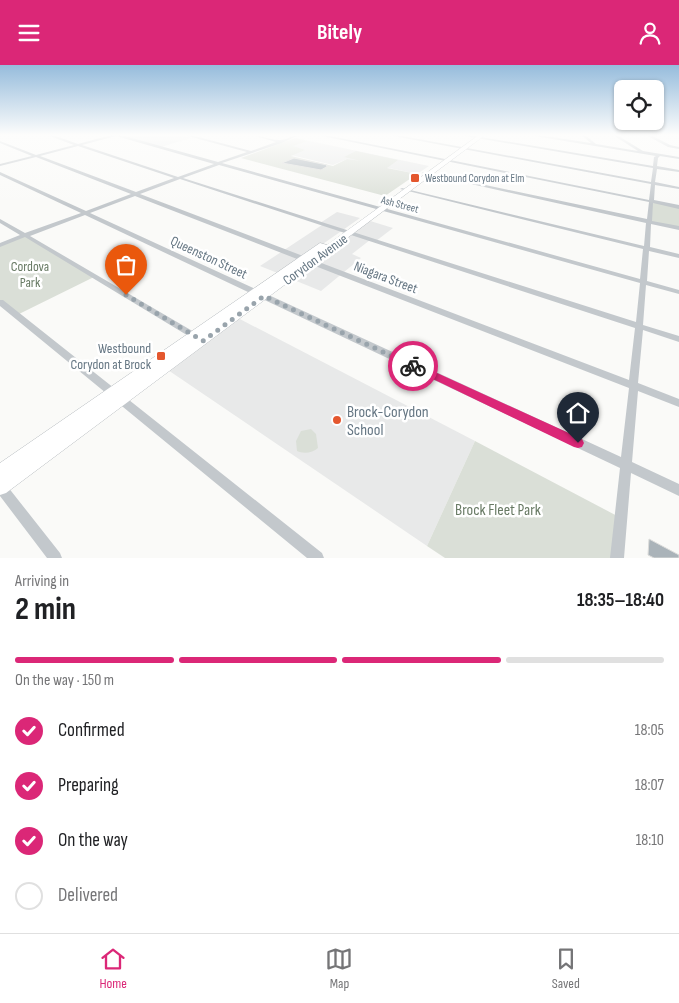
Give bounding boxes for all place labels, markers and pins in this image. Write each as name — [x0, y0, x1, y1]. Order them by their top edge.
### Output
marker: Westbound Corydon at Elm — [409, 172, 421, 184]
place label: Westbound Corydon at Elm — [425, 172, 524, 185]
pin — [105, 244, 147, 295]
place label: Westbound Corydon at Brock — [71, 340, 152, 373]
marker: Westbound Corydon at Brock — [155, 350, 167, 362]
pin — [557, 392, 599, 443]
place label: Brock-Corydon School — [347, 403, 429, 440]
marker: Brock-Corydon School — [331, 414, 343, 426]

